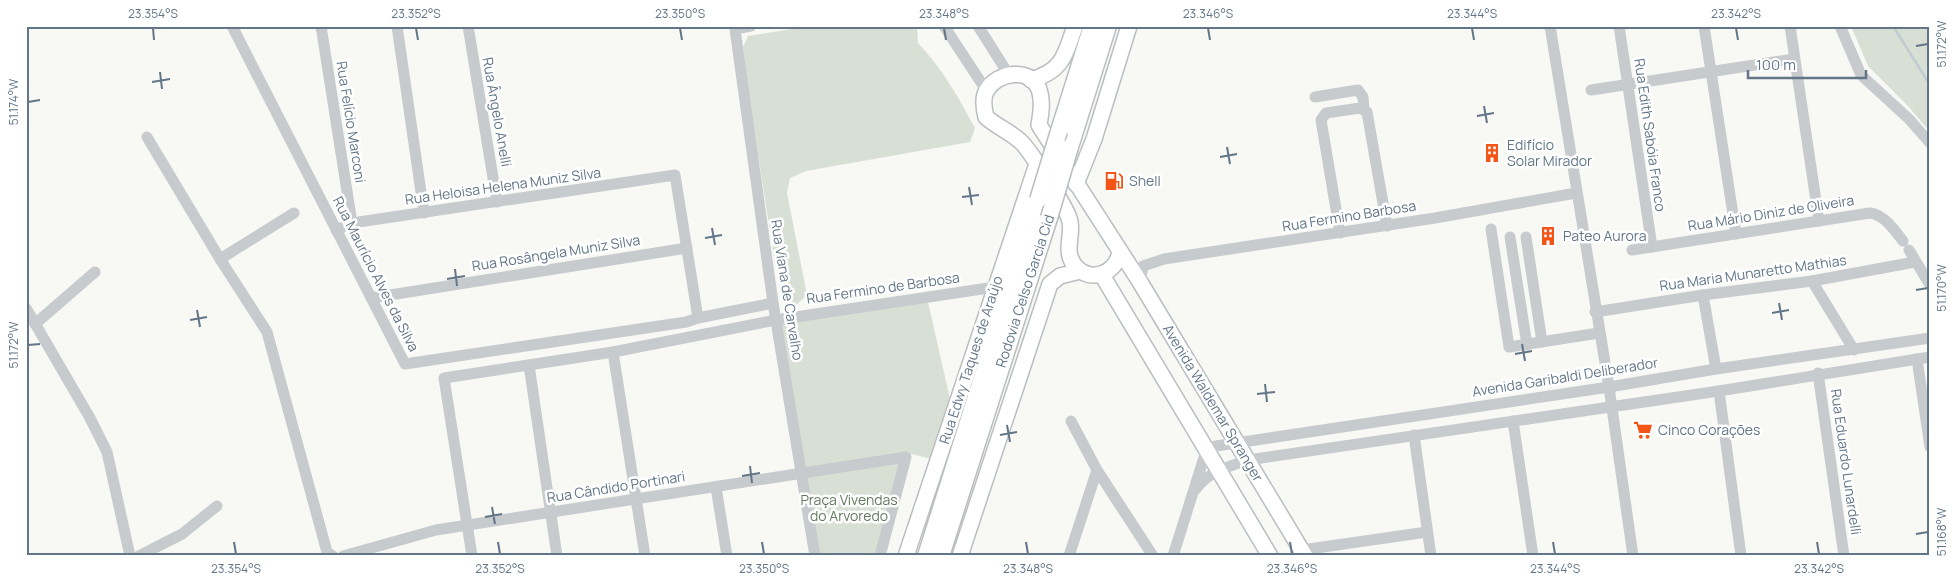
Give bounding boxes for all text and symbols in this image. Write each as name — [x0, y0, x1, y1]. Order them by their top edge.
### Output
text: 23.354°S — [128, 5, 178, 22]
text: 23.352°S — [391, 5, 441, 22]
text: 23.350°S — [655, 5, 705, 22]
text: 23.348°S — [919, 5, 969, 22]
text: 23.346°S — [1183, 5, 1233, 22]
text: 23.344°S — [1447, 5, 1497, 22]
text: 23.342°S — [1711, 5, 1761, 22]
text: 51.172°W — [1933, 20, 1950, 67]
scale bar — [1748, 48, 1866, 80]
text: 100 m — [1756, 54, 1796, 75]
street label: Rua Ângelo Anelli — [479, 56, 516, 168]
street label: Rua Edith Sabóia Franco — [1630, 57, 1671, 213]
street label: Rua Felício Marconi — [332, 60, 371, 184]
text: 51.174°W — [5, 78, 22, 125]
place label: Edifício Solar Mirador — [1507, 135, 1592, 170]
building icon: Edifício Solar Mirador — [1481, 142, 1503, 164]
street label: Rua Heloisa Helena Muniz Silva — [404, 162, 602, 209]
fuel station icon: Shell — [1103, 170, 1125, 192]
place label: Shell — [1129, 171, 1161, 190]
street label: Rua Mário Diniz de Oliveira — [1687, 190, 1855, 235]
street label: Rua Maurício Alves da Silva — [329, 193, 424, 355]
street label: Rua Fermino Barbosa — [1281, 196, 1417, 235]
street label: Rodovia Celso Garcia Cid — [991, 212, 1058, 370]
street label: Rua Viana de Carvalho — [767, 218, 808, 362]
building icon: Pateo Aurora — [1537, 225, 1559, 247]
place label: Pateo Aurora — [1563, 226, 1646, 245]
street label: Rua Rosângela Muniz Silva — [470, 230, 641, 275]
street label: Rua Maria Munaretto Mathias — [1658, 250, 1848, 295]
text: 51.170°W — [1933, 264, 1950, 312]
street label: Rua Fermino de Barbosa — [805, 267, 961, 308]
street label: Rua Edwy Taques de Araújo — [934, 273, 1007, 446]
text: 51.172°W — [5, 321, 22, 368]
street label: Avenida Waldemar Spranger — [1159, 321, 1268, 485]
street label: Avenida Garibaldi Deliberador — [1471, 352, 1659, 401]
street label: Rua Eduardo Lunardelli — [1827, 388, 1866, 536]
supermarket icon: Cinco Corações — [1632, 419, 1654, 441]
place label: Cinco Corações — [1658, 420, 1760, 439]
street label: Rua Cândido Portinari — [545, 466, 686, 507]
park label: Praça Vivendas do Arvoredo — [800, 490, 898, 525]
text: 51.168°W — [1933, 507, 1950, 556]
text: 23.354°S — [211, 560, 261, 577]
text: 23.352°S — [475, 560, 525, 577]
text: 23.350°S — [739, 560, 789, 577]
text: 23.348°S — [1003, 560, 1053, 577]
text: 23.346°S — [1267, 560, 1317, 577]
text: 23.344°S — [1530, 560, 1580, 577]
text: 23.342°S — [1794, 560, 1844, 577]

